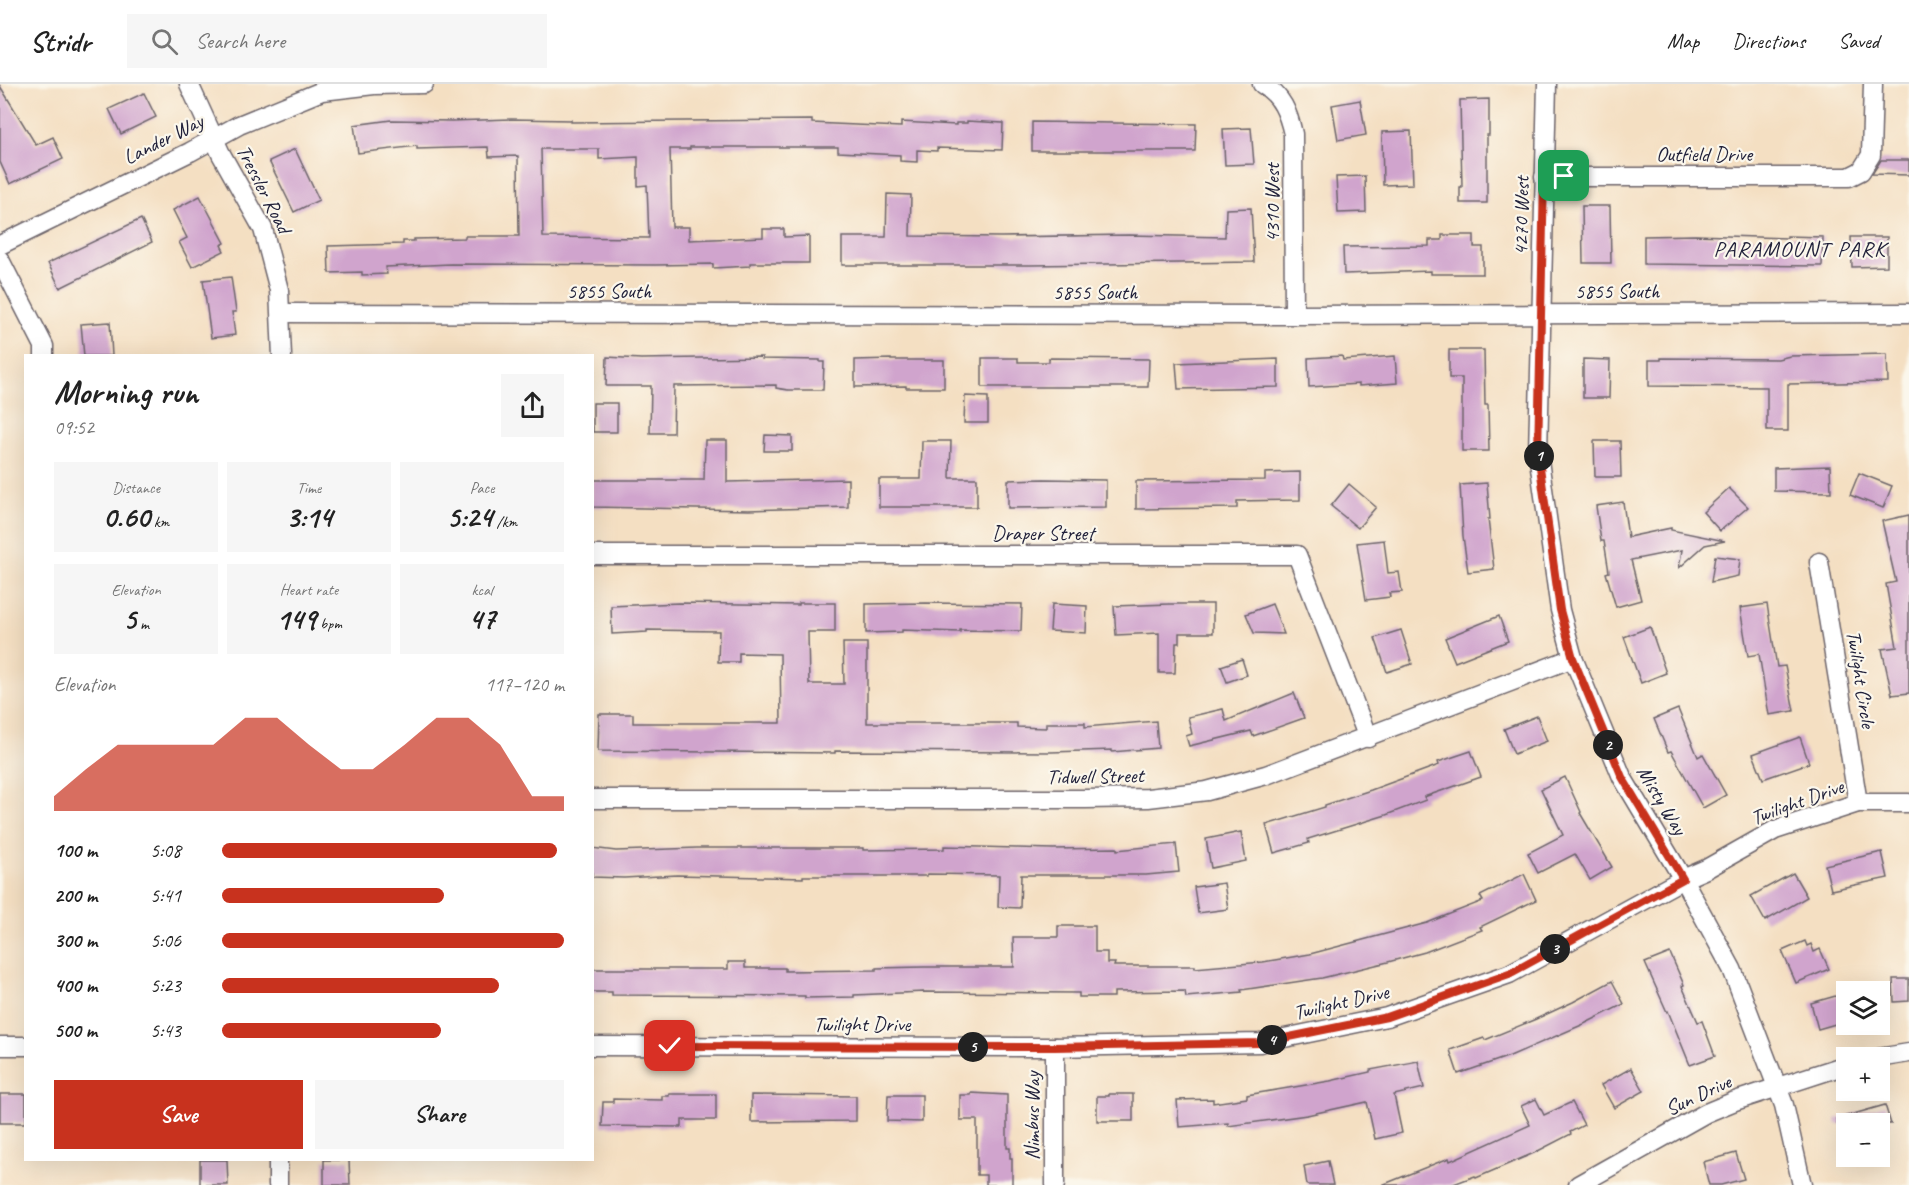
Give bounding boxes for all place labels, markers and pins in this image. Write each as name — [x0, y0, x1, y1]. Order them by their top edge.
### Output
pin — [1538, 150, 1589, 201]
pin: 1 — [1524, 441, 1554, 471]
pin: 2 — [1593, 730, 1623, 760]
pin: 3 — [1540, 934, 1570, 964]
pin — [644, 1020, 695, 1071]
pin: 4 — [1257, 1025, 1287, 1055]
pin: 5 — [958, 1032, 988, 1062]

